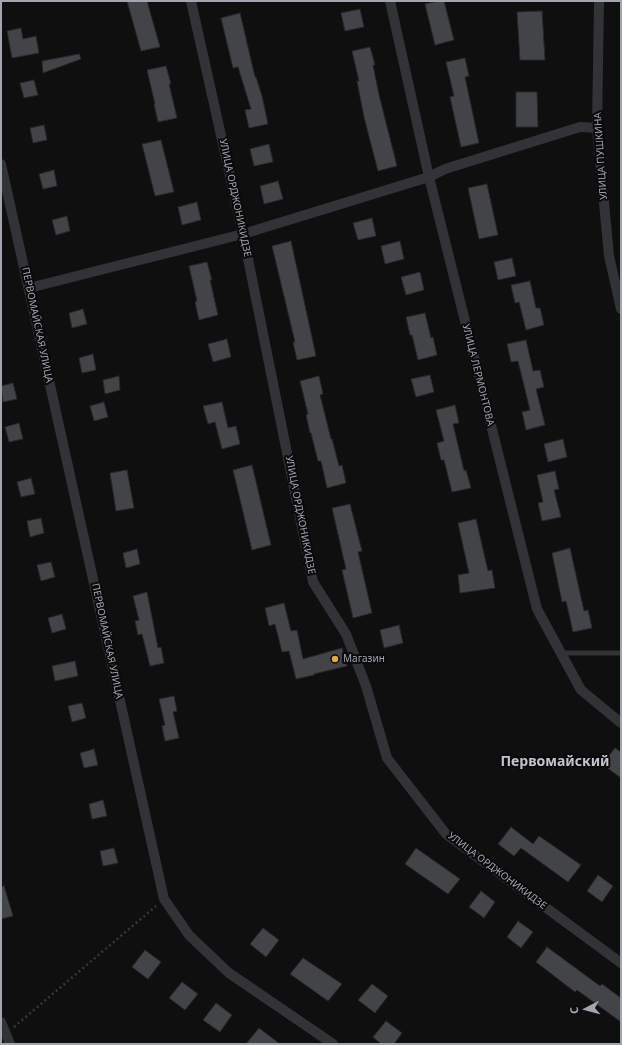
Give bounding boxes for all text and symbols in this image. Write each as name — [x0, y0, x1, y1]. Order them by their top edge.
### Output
street label: УЛИЦА ПУШКИНА — [592, 112, 610, 200]
street label: УЛИЦА ОРДЖОНИКИДЗЕ — [217, 138, 253, 258]
street label: ПЕРВОМАЙСКАЯ УЛИЦА — [19, 266, 55, 384]
street label: УЛИЦА ЛЕРМОНТОВА — [460, 323, 496, 427]
street label: УЛИЦА ОРДЖОНИКИДЗЕ — [283, 455, 317, 575]
street label: ПЕРВОМАЙСКАЯ УЛИЦА — [89, 582, 125, 700]
place label: Магазин — [343, 653, 385, 665]
marker: Магазин — [330, 654, 340, 664]
district label: Первомайский — [500, 754, 610, 770]
street label: УЛИЦА ОРДЖОНИКИДЗЕ — [445, 830, 549, 912]
north arrow — [566, 989, 606, 1029]
text: С — [566, 1006, 581, 1015]

